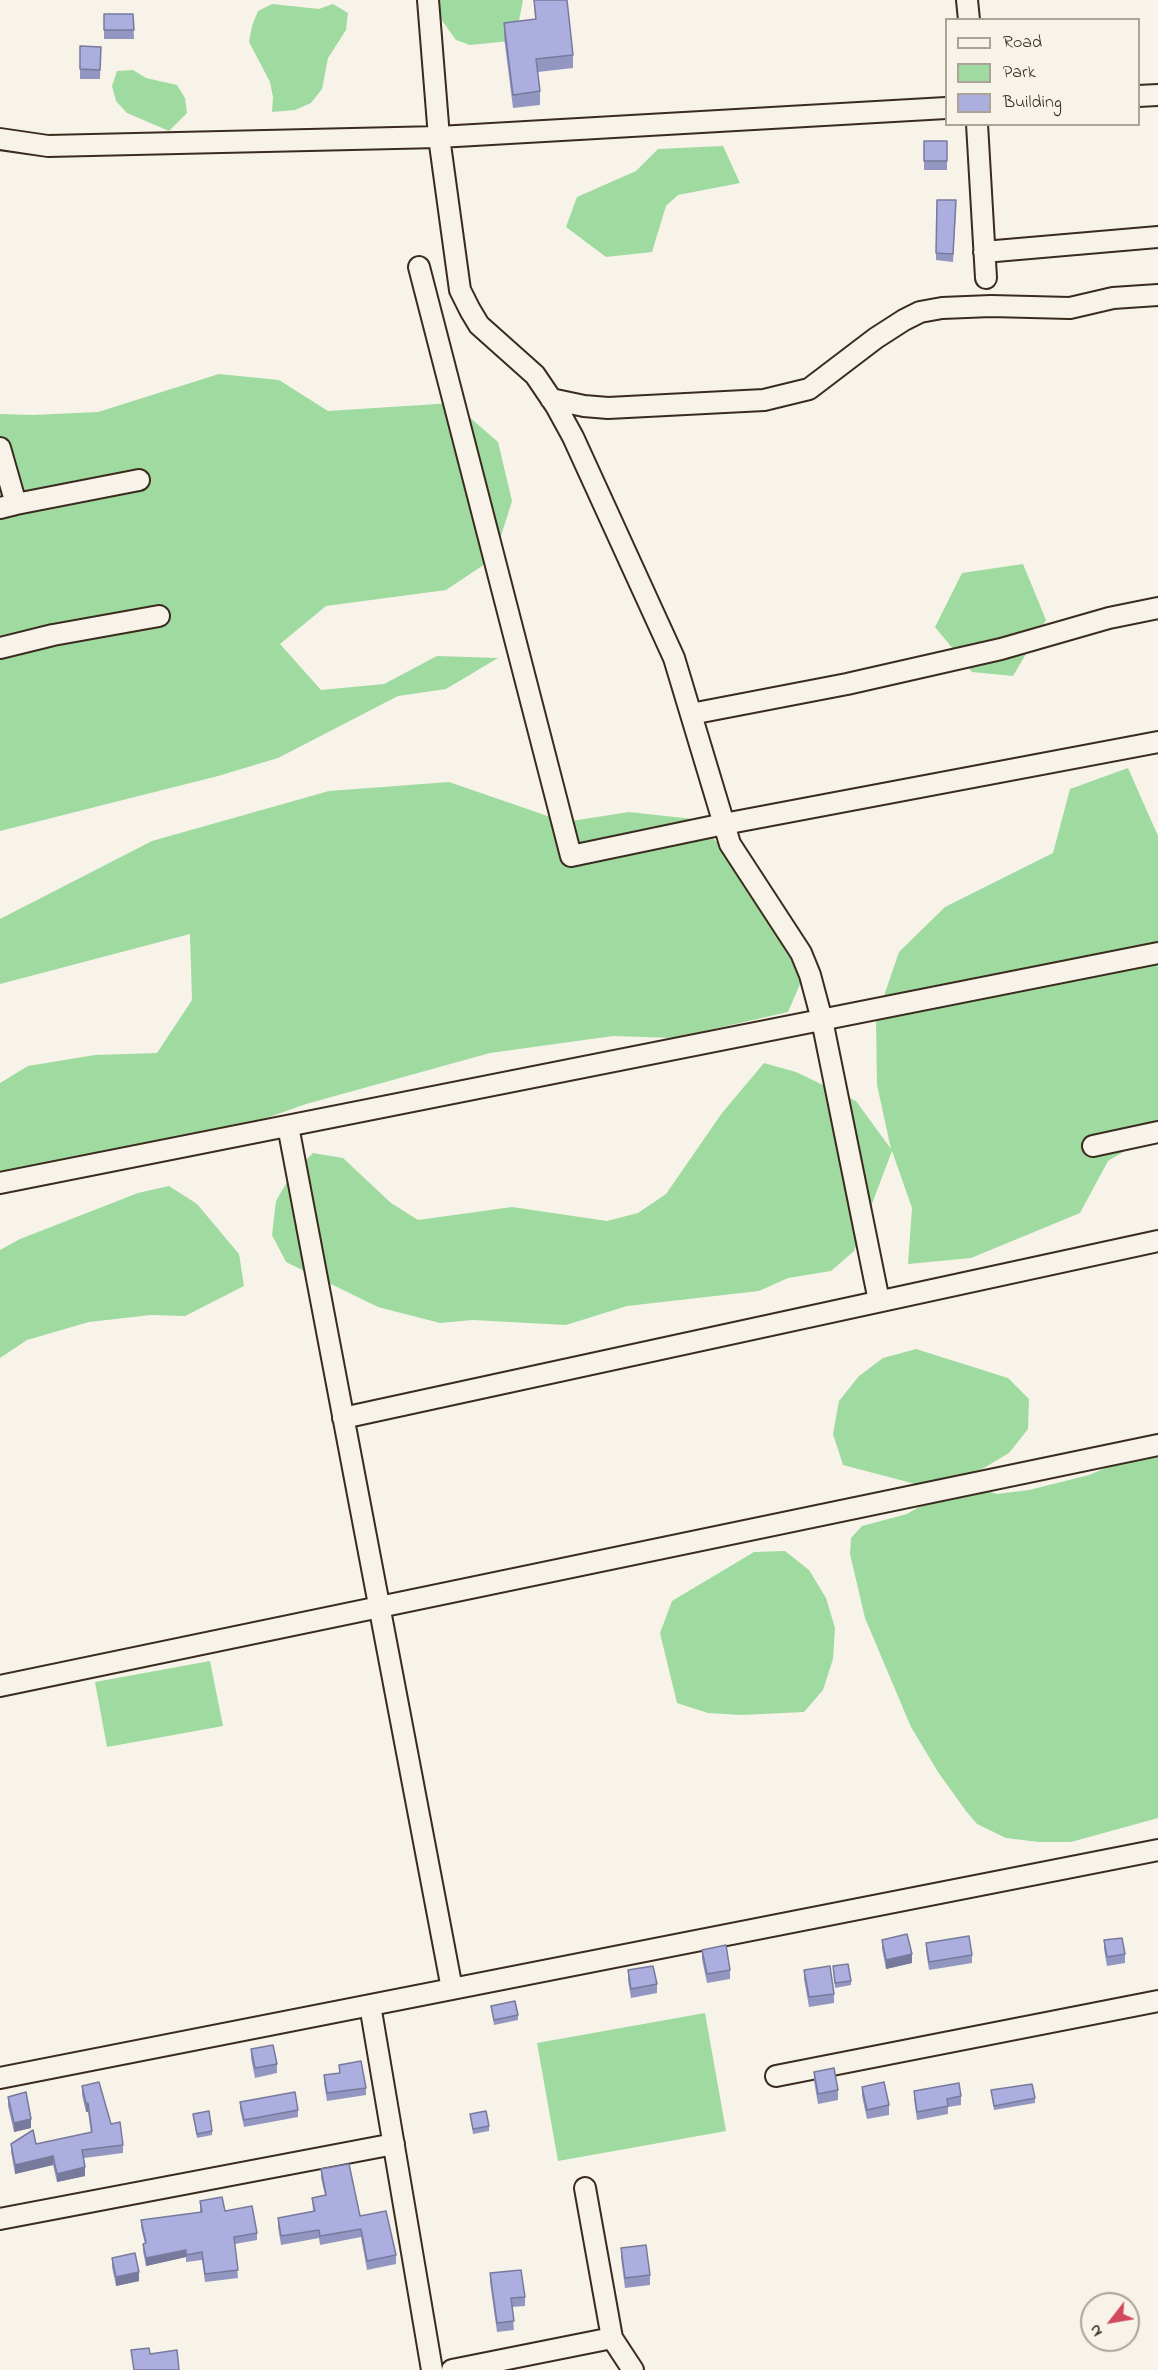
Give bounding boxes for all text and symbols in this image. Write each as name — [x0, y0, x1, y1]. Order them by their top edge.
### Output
legend — [945, 18, 1140, 126]
text: Road — [1003, 30, 1042, 56]
text: Park — [1003, 60, 1036, 86]
text: Building — [1003, 90, 1062, 116]
north arrow — [1080, 2292, 1140, 2352]
text: N — [1083, 2319, 1109, 2341]

